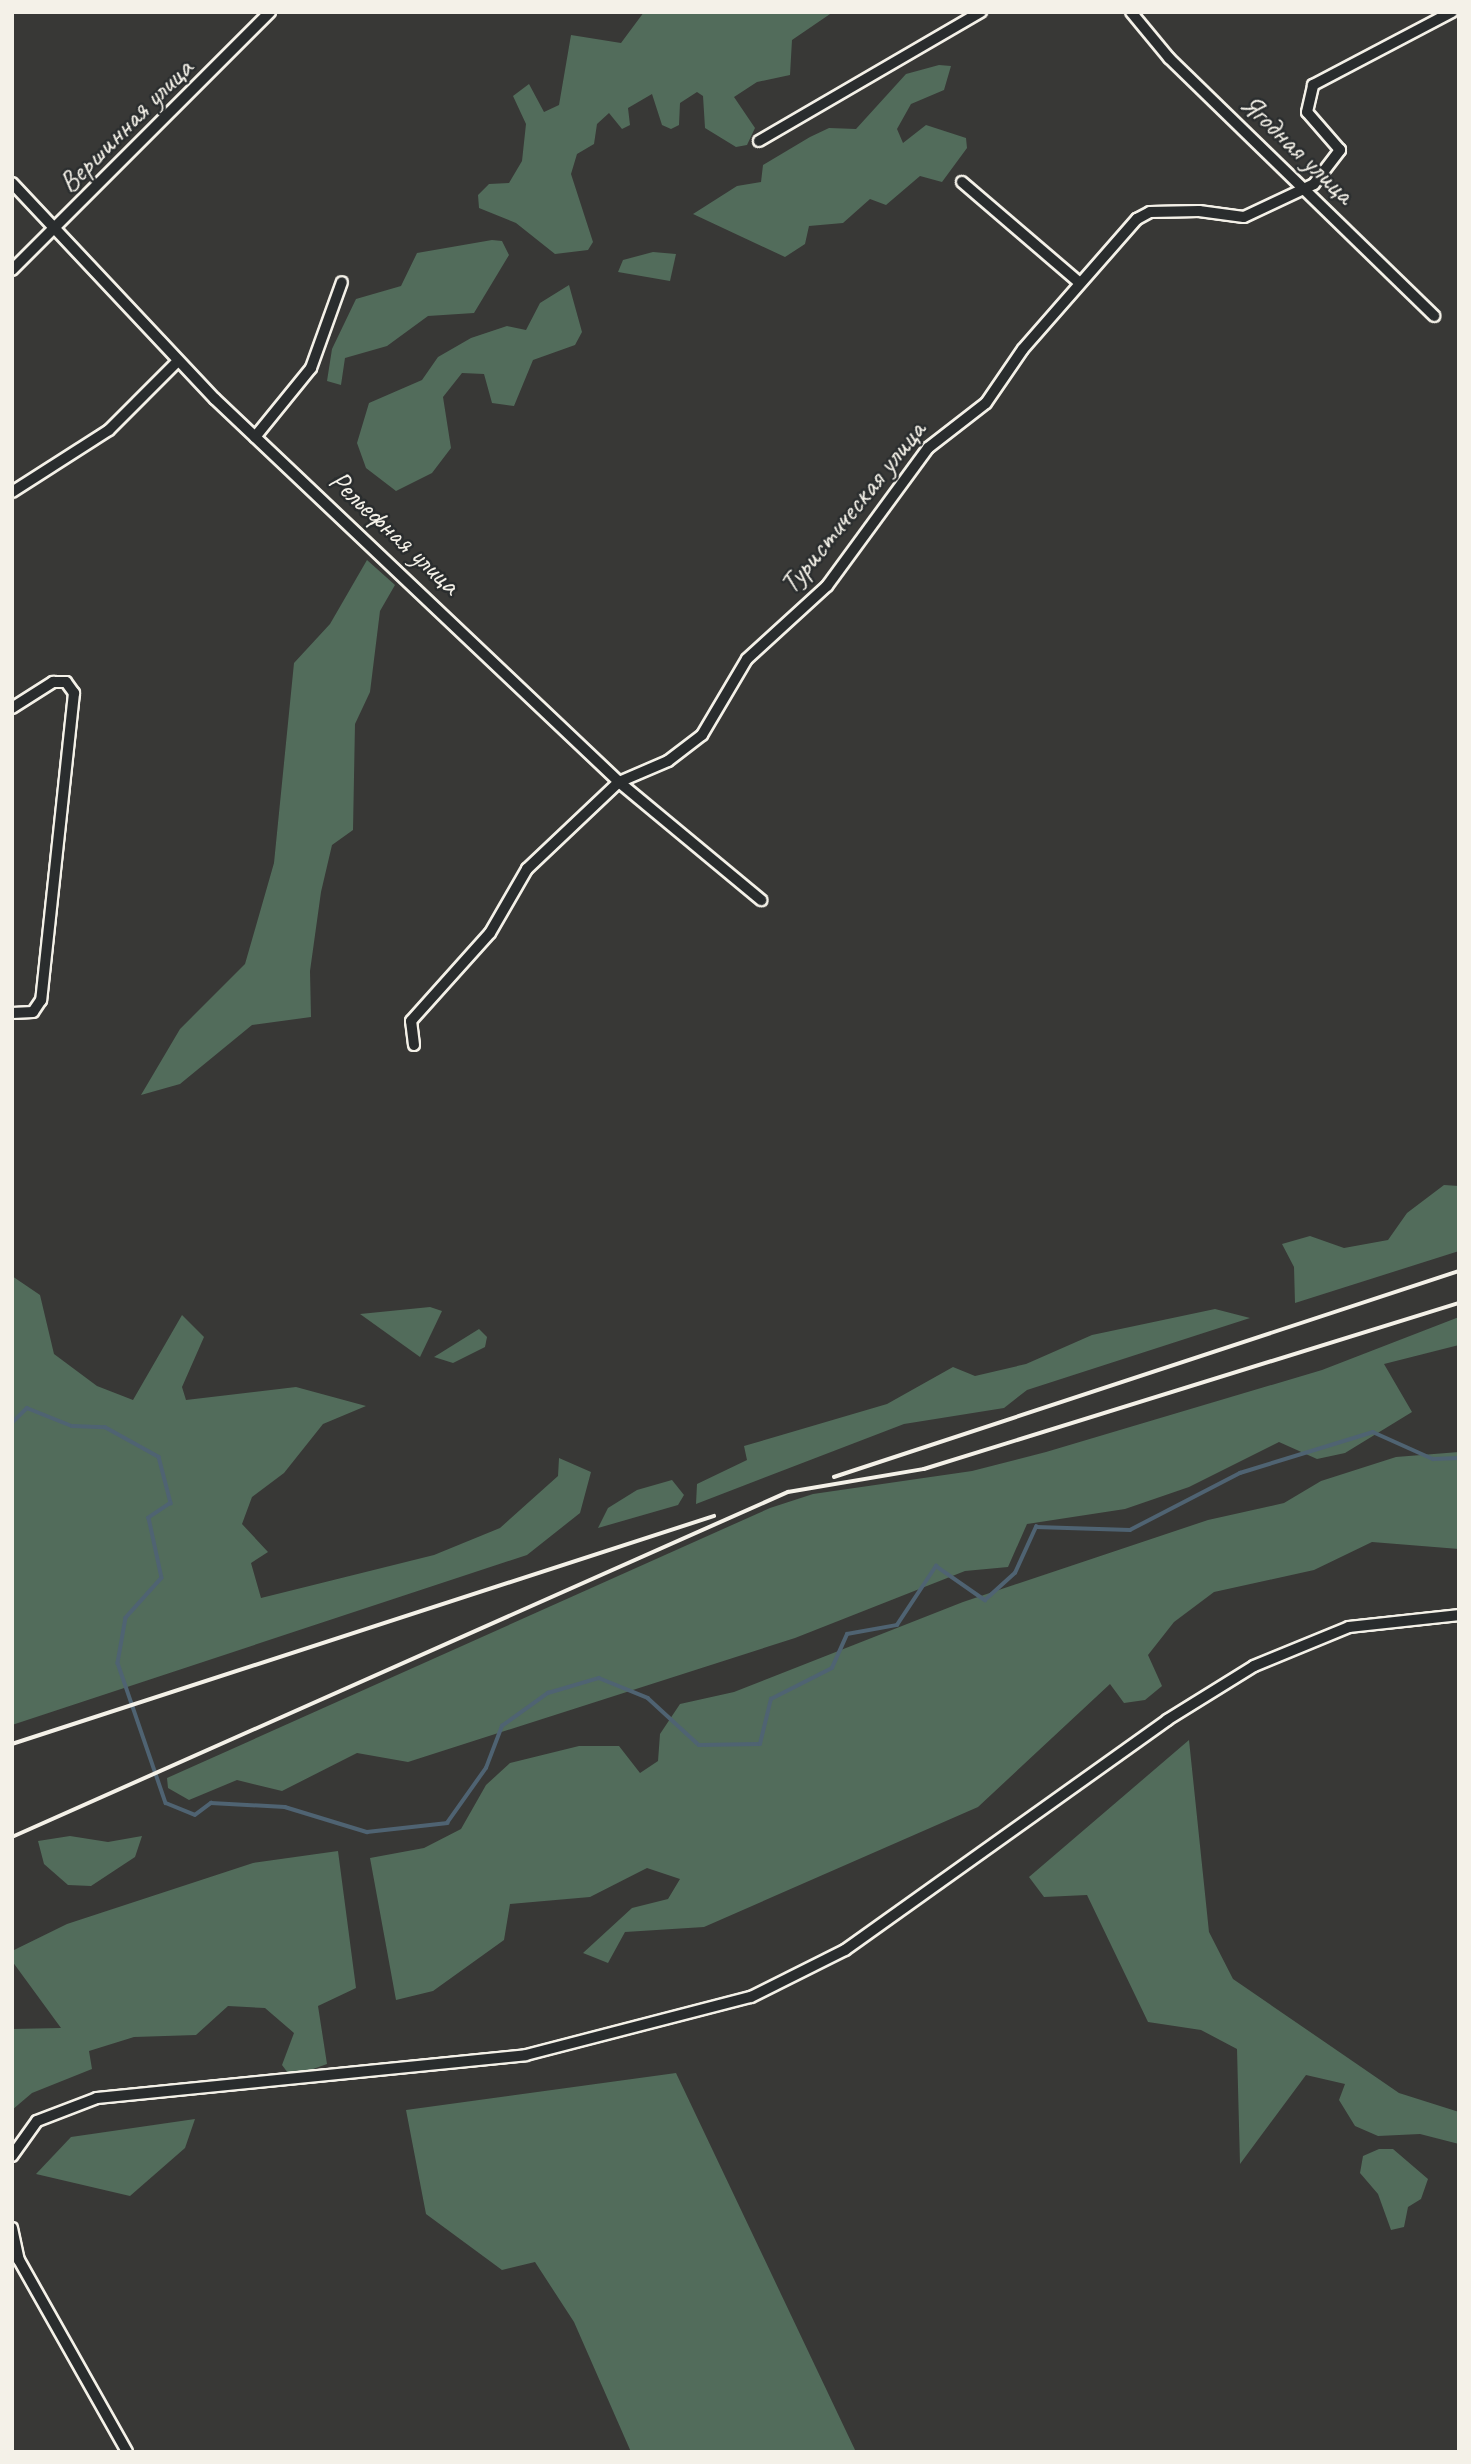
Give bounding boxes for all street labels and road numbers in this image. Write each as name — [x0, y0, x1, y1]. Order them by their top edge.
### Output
street label: Вершинная улица — [49, 49, 201, 201]
street label: Ягодная улица — [1234, 85, 1362, 211]
street label: Туристическая улица — [771, 413, 933, 601]
street label: Рельефная улица — [321, 461, 469, 603]

